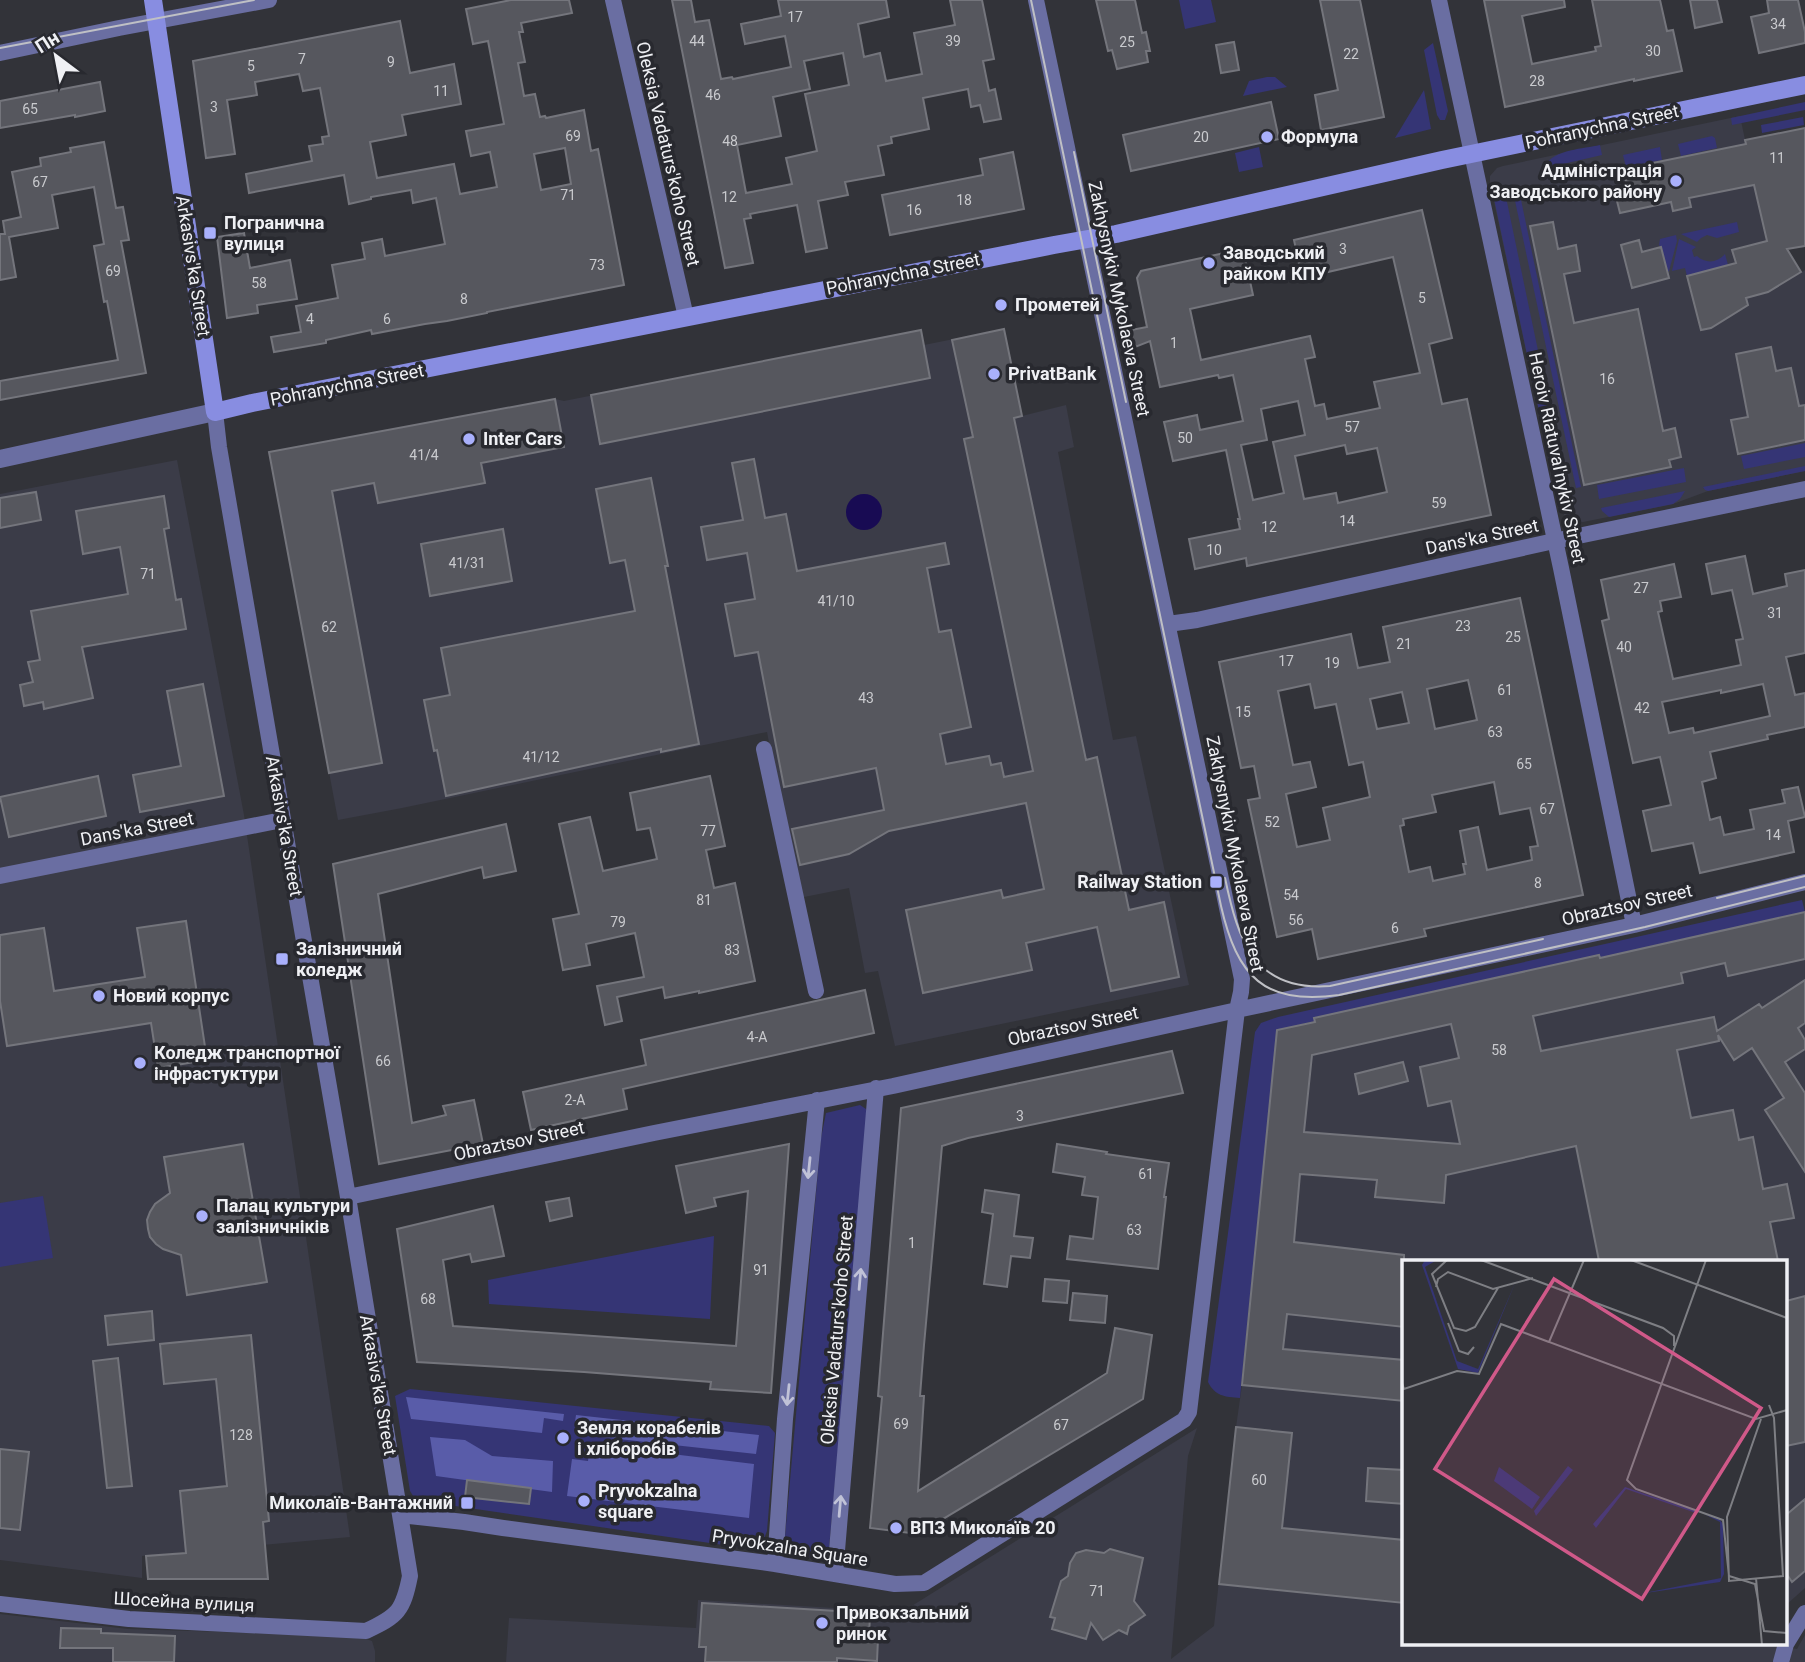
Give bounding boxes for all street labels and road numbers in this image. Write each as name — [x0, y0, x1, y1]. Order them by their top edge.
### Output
street label: Oleksia Vadaturs'koho Street — [632, 39, 705, 268]
street label: Pohranychna Street — [1523, 100, 1681, 153]
street label: Zakhysnykiv Mykolaeva Street — [1084, 179, 1155, 419]
street label: Arkasivs'ka Street — [172, 194, 215, 338]
street label: Pohranychna Street — [824, 248, 982, 299]
street label: Heroiv Riatuval'nykiv Street — [1525, 350, 1590, 566]
street label: Pohranychna Street — [268, 359, 426, 410]
street label: Dans'ka Street — [1424, 514, 1540, 559]
street label: Zakhysnykiv Mykolaeva Street — [1202, 734, 1269, 974]
street label: Arkasivs'ka Street — [262, 754, 307, 898]
street label: Dans'ka Street — [79, 807, 195, 850]
street label: Obraztsov Street — [1560, 879, 1694, 930]
street label: Obraztsov Street — [1006, 1001, 1140, 1050]
street label: Obraztsov Street — [452, 1116, 586, 1165]
street label: Oleksia Vadaturs'koho Street — [816, 1214, 857, 1445]
street label: Arkasivs'ka Street — [356, 1313, 401, 1457]
street label: Pryvokzalna Square — [711, 1525, 870, 1570]
street label: Шосейна вулиця — [113, 1587, 255, 1616]

